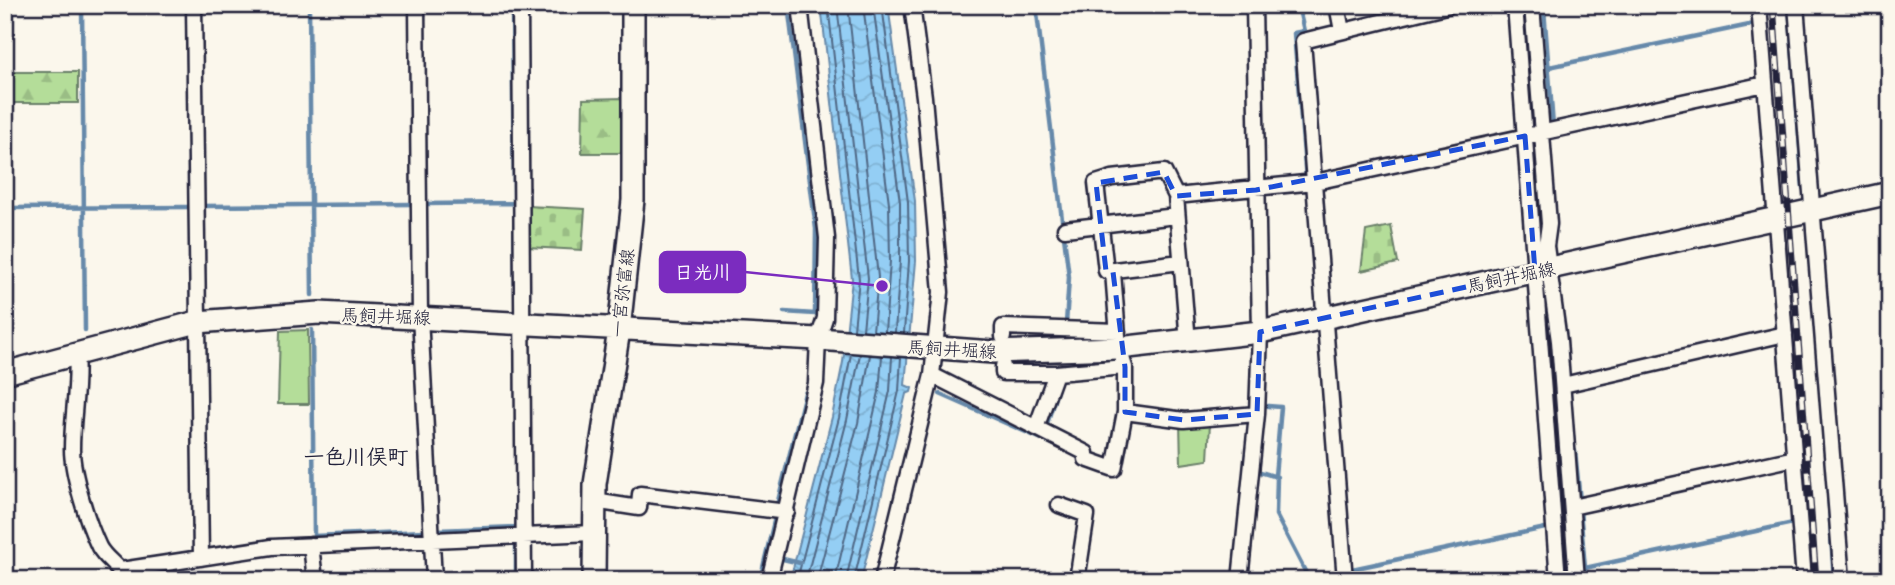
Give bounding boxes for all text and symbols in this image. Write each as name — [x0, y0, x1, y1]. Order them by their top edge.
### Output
street label: 一宮弥富線 — [605, 247, 639, 339]
callout: 日光川 — [660, 252, 745, 292]
street label: 馬飼井堀線 — [1465, 256, 1557, 298]
text: 日光川 — [674, 260, 732, 284]
street label: 馬飼井堀線 — [341, 303, 431, 329]
street label: 馬飼井堀線 — [906, 335, 998, 363]
district label: 一色川俣町 — [304, 443, 409, 470]

